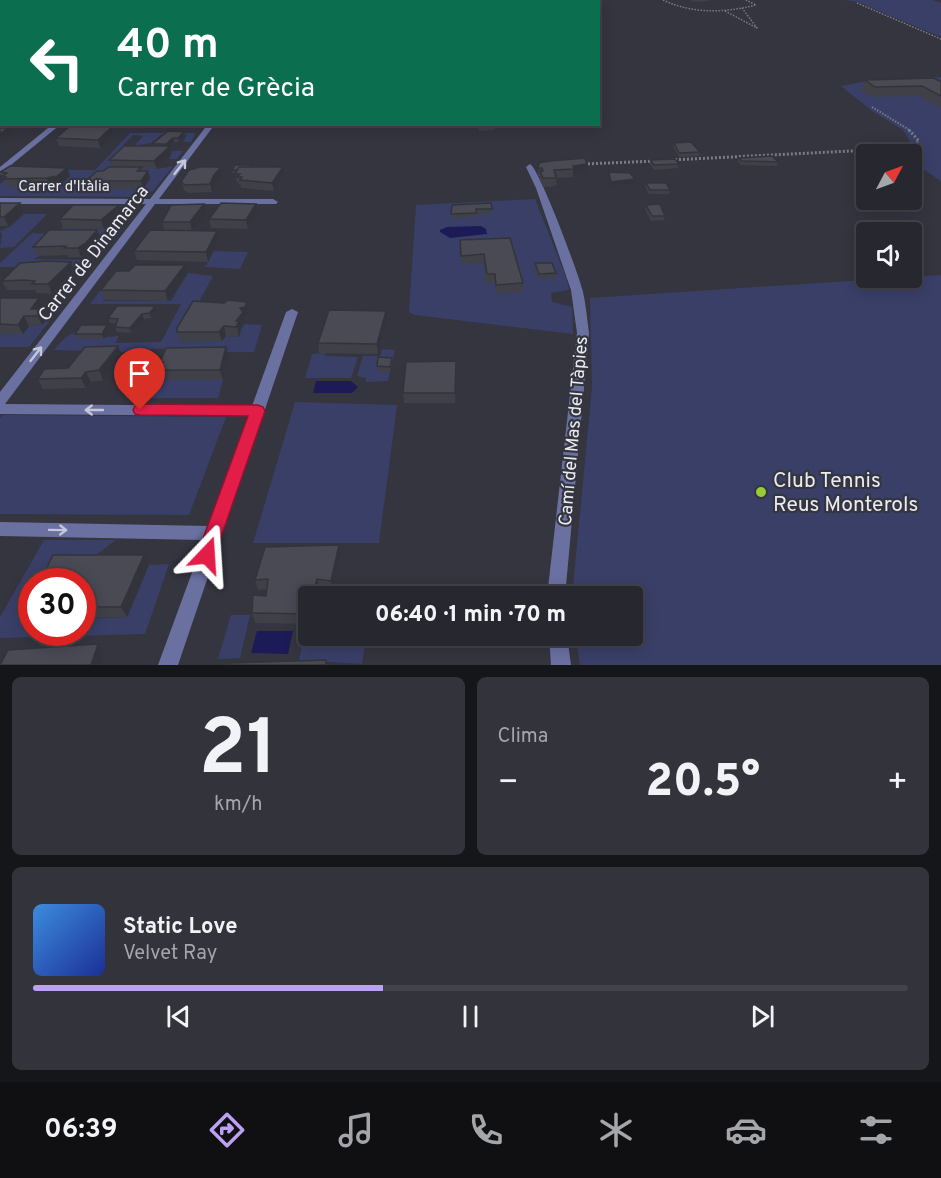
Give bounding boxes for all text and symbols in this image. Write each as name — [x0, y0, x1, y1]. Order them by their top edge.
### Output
text: 40 m — [117, 20, 219, 73]
icon: left — [18, 24, 96, 102]
text: Carrer de Grècia — [117, 72, 315, 106]
north arrow — [856, 144, 922, 210]
map controls — [856, 144, 922, 288]
one-way arrow — [174, 159, 187, 175]
street label: Carrer d'Itàlia — [18, 178, 110, 197]
street label: Carrer de Dinamarca — [34, 181, 155, 327]
button: sound — [856, 222, 922, 288]
street label: Camí del Mas del Tàpies — [555, 335, 594, 527]
one-way arrow — [29, 347, 42, 363]
pin — [114, 348, 165, 410]
icon: arrive — [123, 357, 156, 390]
one-way arrow — [85, 404, 105, 415]
place label: Club Tennis Reus Monterols — [773, 468, 918, 519]
marker: Club Tennis Reus Monterols — [754, 485, 768, 499]
position arrow — [175, 523, 239, 587]
one-way arrow — [48, 524, 68, 536]
speed limit sign: 30 — [18, 568, 96, 646]
text: 06:40 · 1 min · 70 m — [375, 602, 566, 629]
text: 21 — [199, 703, 278, 802]
text: Clima — [498, 724, 548, 750]
text: 20.5° — [645, 755, 760, 812]
text: − — [498, 763, 519, 805]
text: + — [887, 763, 908, 805]
text: km/h — [214, 792, 263, 818]
text: Static Love — [123, 914, 237, 941]
text: Velvet Ray — [123, 941, 217, 967]
icon: previous — [162, 1000, 195, 1033]
icon: pause — [454, 1000, 487, 1033]
icon: next — [746, 1000, 779, 1033]
icon: directions — [206, 1109, 248, 1151]
icon: music — [335, 1109, 377, 1151]
icon: phone — [465, 1109, 507, 1151]
icon: climate — [595, 1109, 637, 1151]
icon: car — [725, 1109, 767, 1151]
icon: filters — [855, 1109, 897, 1151]
text: 06:39 — [44, 1113, 118, 1147]

